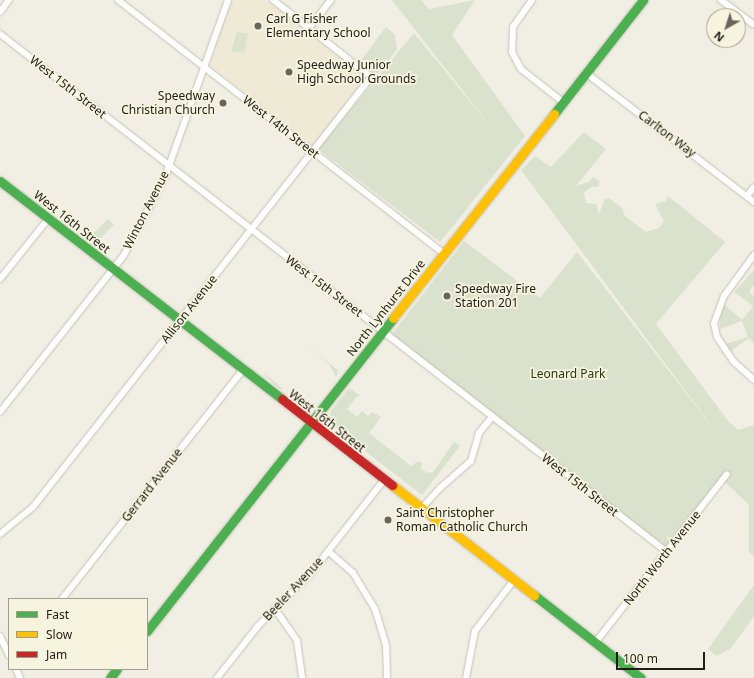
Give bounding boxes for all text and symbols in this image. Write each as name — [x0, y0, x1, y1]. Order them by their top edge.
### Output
north arrow — [706, 8, 746, 48]
place label: Carl G Fisher Elementary School — [266, 12, 371, 40]
marker: Carl G Fisher Elementary School — [253, 21, 263, 31]
text: N — [711, 28, 727, 46]
street label: West 15th Street — [27, 53, 109, 121]
place label: Speedway Junior High School Grounds — [297, 58, 416, 86]
marker: Speedway Junior High School Grounds — [284, 67, 294, 77]
place label: Speedway Christian Church — [121, 89, 215, 117]
street label: West 14th Street — [240, 93, 322, 161]
marker: Speedway Christian Church — [218, 98, 228, 108]
street label: Carlton Way — [635, 108, 699, 160]
street label: Winton Avenue — [120, 168, 172, 252]
street label: West 16th Street — [31, 188, 113, 256]
street label: West 15th Street — [283, 252, 365, 320]
street label: North Lynhurst Drive — [344, 257, 428, 359]
street label: Allison Avenue — [158, 272, 220, 346]
place label: Speedway Fire Station 201 — [455, 282, 536, 310]
marker: Speedway Fire Station 201 — [442, 291, 452, 301]
park label: Leonard Park — [530, 367, 606, 381]
street label: West 16th Street — [286, 387, 368, 455]
street label: Gerrard Avenue — [119, 445, 185, 525]
street label: West 15th Street — [539, 451, 621, 519]
place label: Saint Christopher Roman Catholic Church — [396, 506, 528, 534]
street label: North Worth Avenue — [621, 508, 703, 608]
marker: Saint Christopher Roman Catholic Church — [383, 515, 393, 525]
street label: Beeler Avenue — [260, 554, 326, 624]
legend — [8, 598, 148, 670]
text: Fast — [46, 606, 69, 623]
text: Slow — [46, 626, 72, 643]
scale bar — [618, 644, 707, 670]
text: Jam — [46, 646, 67, 663]
text: 100 m — [623, 650, 658, 667]

